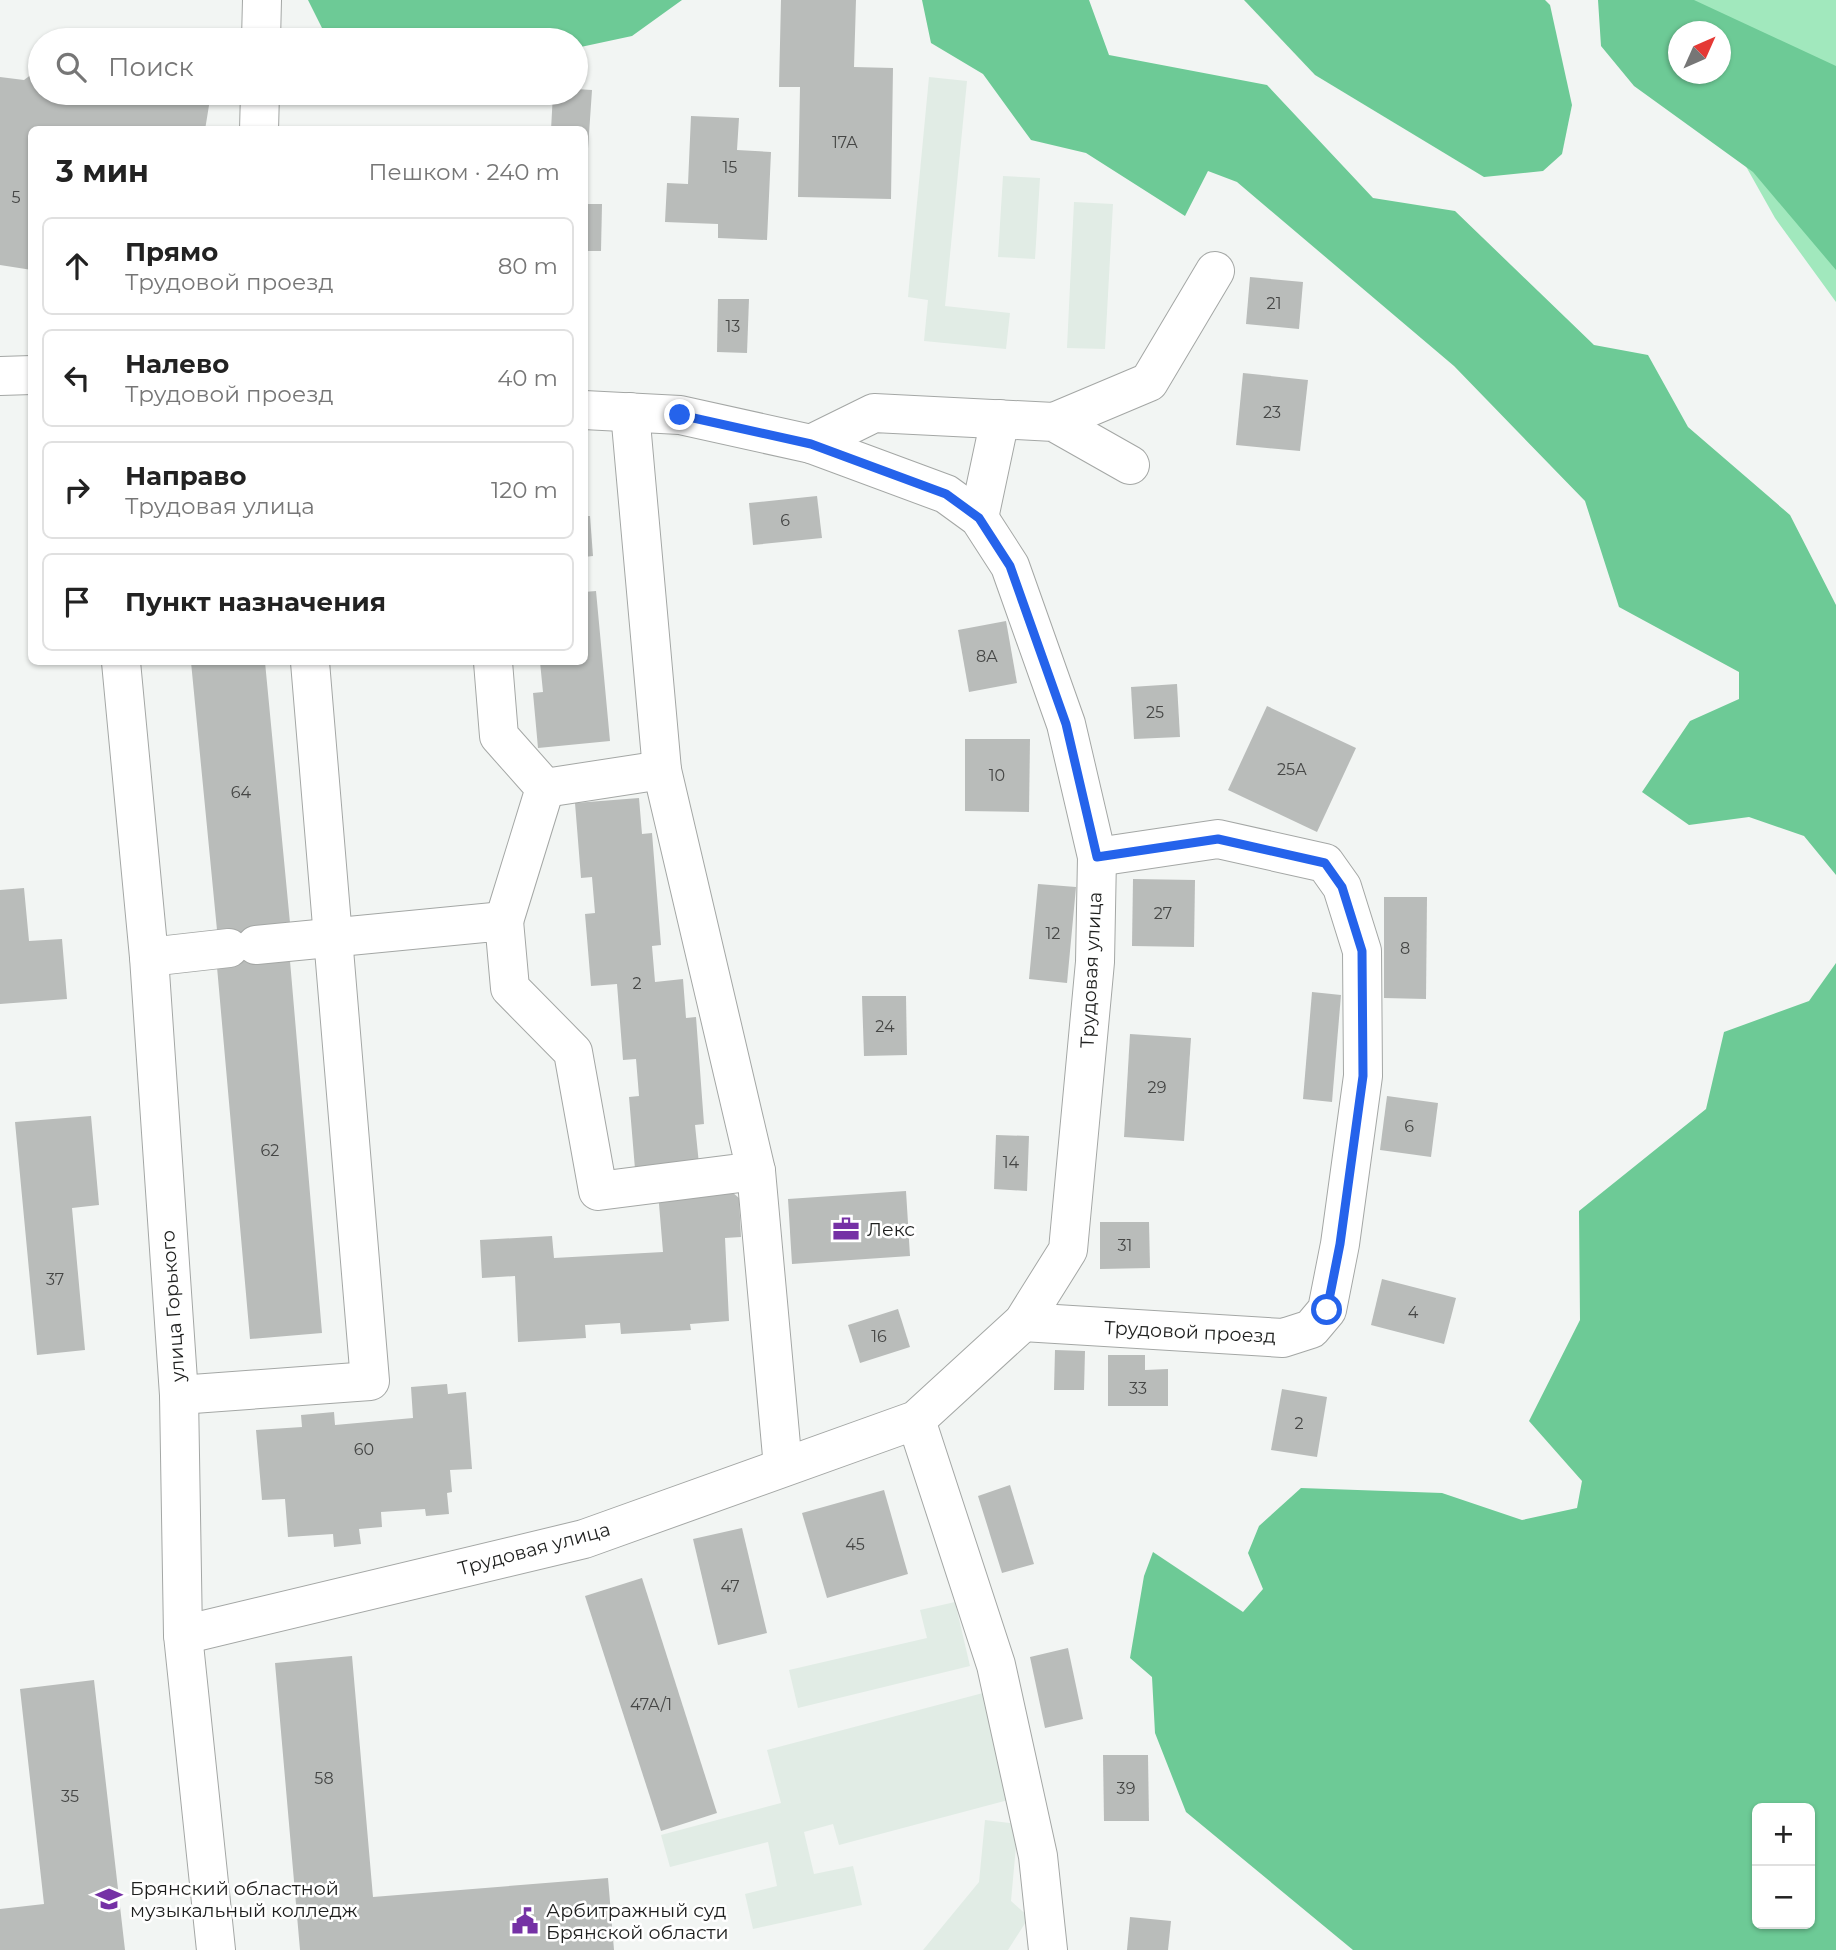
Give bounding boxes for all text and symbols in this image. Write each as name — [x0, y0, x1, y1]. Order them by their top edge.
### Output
north arrow — [1668, 21, 1731, 84]
search box — [28, 28, 588, 105]
icon: search — [52, 48, 90, 86]
text: Поиск — [108, 51, 194, 83]
house number: 17А — [832, 133, 858, 152]
text: 3 мин — [56, 153, 149, 190]
text: Пешком · 240 m — [368, 158, 560, 186]
house number: 15 — [723, 158, 737, 177]
house number: 5 — [11, 188, 21, 207]
text: Прямо — [125, 236, 218, 268]
icon: ahead — [58, 247, 96, 285]
text: 80 m — [498, 252, 558, 280]
text: Трудовой проезд — [125, 268, 333, 296]
house number: 21 — [1267, 294, 1281, 313]
house number: 13 — [726, 317, 740, 336]
text: Налево — [125, 348, 229, 380]
icon: left — [58, 359, 96, 397]
text: 40 m — [497, 364, 558, 392]
text: Трудовой проезд — [125, 380, 333, 408]
route end — [664, 399, 695, 430]
house number: 23 — [1263, 403, 1281, 422]
text: Направо — [125, 460, 246, 492]
icon: right — [58, 471, 96, 509]
text: 120 m — [491, 476, 558, 504]
text: Трудовая улица — [125, 492, 315, 520]
house number: 6 — [780, 511, 790, 530]
icon: arrive — [58, 583, 96, 621]
text: Пункт назначения — [125, 586, 386, 618]
house number: 8А — [976, 647, 998, 666]
house number: 25 — [1146, 703, 1164, 722]
house number: 25А — [1277, 760, 1307, 779]
house number: 10 — [989, 766, 1005, 785]
house number: 64 — [231, 783, 252, 802]
street label: Трудовая улица — [1075, 891, 1107, 1049]
house number: 27 — [1154, 904, 1172, 923]
house number: 12 — [1046, 924, 1060, 943]
house number: 8 — [1400, 939, 1410, 958]
house number: 2 — [632, 974, 642, 993]
house number: 24 — [875, 1017, 895, 1036]
house number: 29 — [1148, 1078, 1166, 1097]
house number: 6 — [1404, 1117, 1414, 1136]
house number: 62 — [261, 1141, 279, 1160]
house number: 14 — [1003, 1153, 1020, 1172]
office icon: Лекс — [831, 1214, 861, 1244]
place label: Лекс — [867, 1218, 915, 1241]
street label: улица Горького — [156, 1229, 190, 1384]
house number: 31 — [1118, 1236, 1132, 1255]
house number: 37 — [46, 1270, 64, 1289]
route start — [1311, 1294, 1342, 1325]
house number: 4 — [1408, 1303, 1419, 1322]
street label: Трудовой проезд — [1103, 1316, 1277, 1348]
house number: 16 — [871, 1327, 887, 1346]
house number: 33 — [1129, 1379, 1147, 1398]
house number: 2 — [1294, 1414, 1304, 1433]
house number: 60 — [354, 1440, 374, 1459]
street label: Трудовая улица — [455, 1518, 613, 1580]
house number: 45 — [845, 1535, 865, 1554]
house number: 47 — [720, 1577, 740, 1596]
house number: 47А/1 — [630, 1695, 672, 1714]
house number: 58 — [314, 1769, 334, 1788]
house number: 39 — [1117, 1779, 1135, 1798]
house number: 35 — [61, 1787, 79, 1806]
map controls — [1752, 1803, 1815, 1929]
button: + — [1752, 1803, 1815, 1866]
button: − — [1752, 1866, 1815, 1929]
place label: Брянский областной музыкальный колледж — [130, 1877, 358, 1922]
school or university icon: Брянский областной музыкальный колледж — [94, 1884, 124, 1914]
place label: Арбитражный суд Брянской области — [546, 1899, 729, 1944]
public building icon: Арбитражный суд Брянской области — [510, 1906, 540, 1936]

